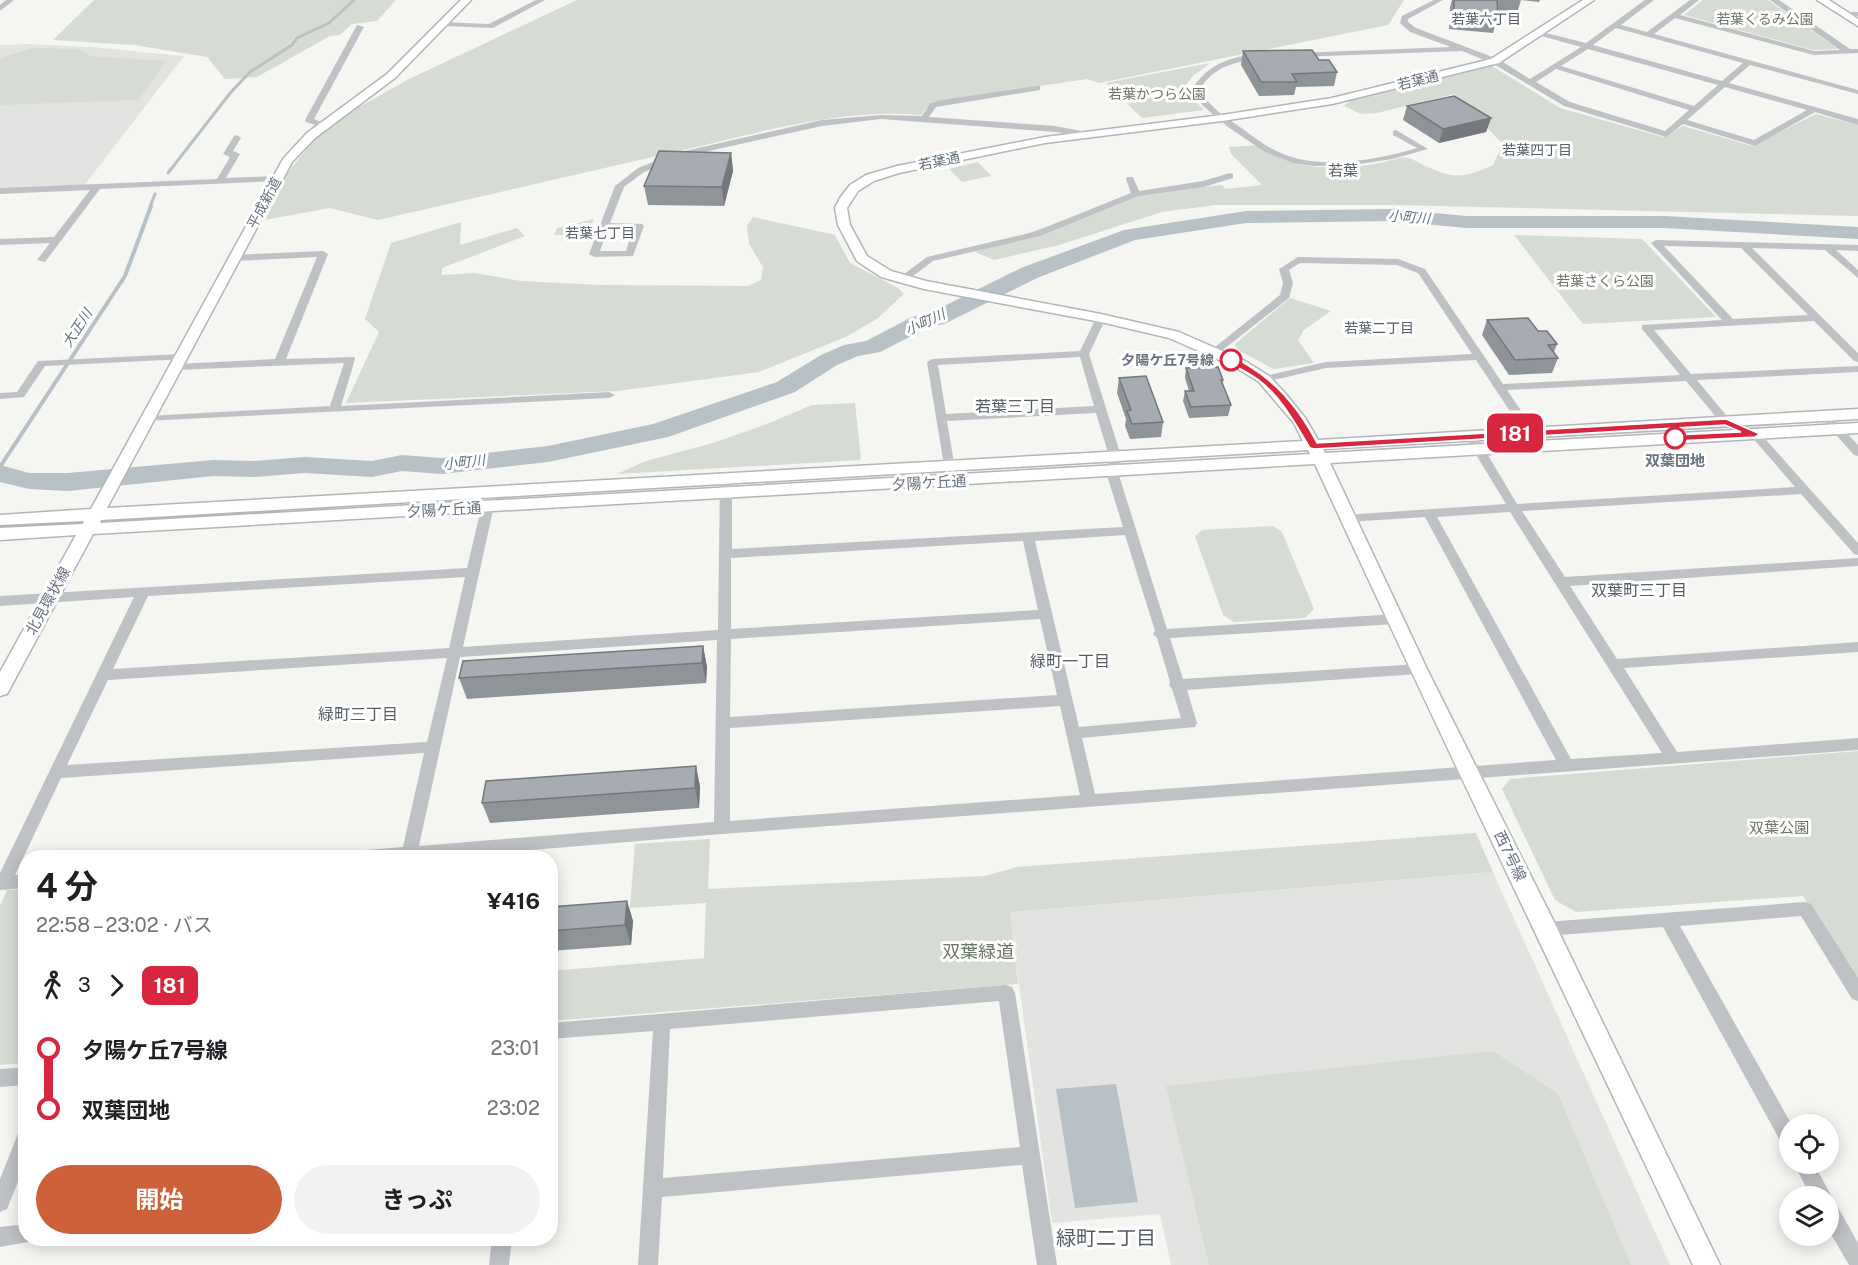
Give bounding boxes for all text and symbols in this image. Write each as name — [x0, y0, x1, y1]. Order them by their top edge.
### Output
district label: 若葉六丁目 — [1451, 11, 1521, 27]
park label: 若葉くるみ公園 — [1716, 11, 1814, 27]
street label: 若葉通 — [1396, 67, 1440, 93]
park label: 若葉かつら公園 — [1108, 86, 1206, 102]
district label: 若葉四丁目 — [1502, 142, 1572, 158]
street label: 若葉通 — [917, 149, 961, 173]
district label: 若葉 — [1328, 162, 1358, 179]
street label: 平成新道 — [244, 175, 284, 231]
water label: 小町川 — [1387, 208, 1433, 227]
district label: 若葉七丁目 — [565, 225, 635, 241]
park label: 若葉さくら公園 — [1556, 273, 1654, 289]
water label: 大正川 — [59, 304, 96, 350]
water label: 小町川 — [903, 305, 949, 338]
district label: 若葉二丁目 — [1344, 320, 1414, 336]
marker: 夕陽ケ丘7号線 — [1220, 349, 1242, 371]
place label: 夕陽ケ丘7号線 — [1121, 352, 1214, 368]
district label: 若葉三丁目 — [975, 397, 1055, 416]
line badge: 181 — [1480, 414, 1550, 452]
text: 181 — [1499, 421, 1531, 446]
marker: 双葉団地 — [1664, 427, 1686, 449]
water label: 小町川 — [442, 452, 488, 472]
place label: 双葉団地 — [1645, 452, 1705, 469]
street label: 夕陽ケ丘通 — [891, 472, 967, 493]
street label: 夕陽ケ丘通 — [406, 499, 482, 520]
street label: 北見環状線 — [22, 564, 73, 638]
district label: 双葉町三丁目 — [1591, 581, 1687, 600]
district label: 緑町一丁目 — [1030, 652, 1110, 671]
district label: 緑町三丁目 — [318, 705, 398, 724]
park label: 双葉公園 — [1749, 819, 1809, 836]
street label: 西7号線 — [1491, 828, 1530, 884]
text: 4 分 — [36, 867, 98, 905]
text: ¥416 — [487, 888, 540, 914]
text: 22:58 – 23:02 · バス — [36, 913, 213, 937]
park label: 双葉緑道 — [942, 941, 1014, 962]
icon: walk — [36, 969, 69, 1002]
icon: forward — [100, 969, 133, 1002]
text: 3 — [78, 973, 91, 997]
text: 181 — [154, 973, 186, 998]
text: 23:01 — [491, 1036, 540, 1060]
text: 夕陽ケ丘7号線 — [82, 1037, 228, 1063]
text: 23:02 — [487, 1096, 540, 1120]
text: 双葉団地 — [82, 1097, 170, 1123]
map controls — [1779, 1114, 1839, 1246]
button: locate — [1779, 1114, 1839, 1174]
button: 開始 — [36, 1165, 282, 1234]
button: きっぷ — [294, 1165, 540, 1234]
button: layers — [1779, 1186, 1839, 1246]
district label: 緑町二丁目 — [1056, 1226, 1156, 1250]

